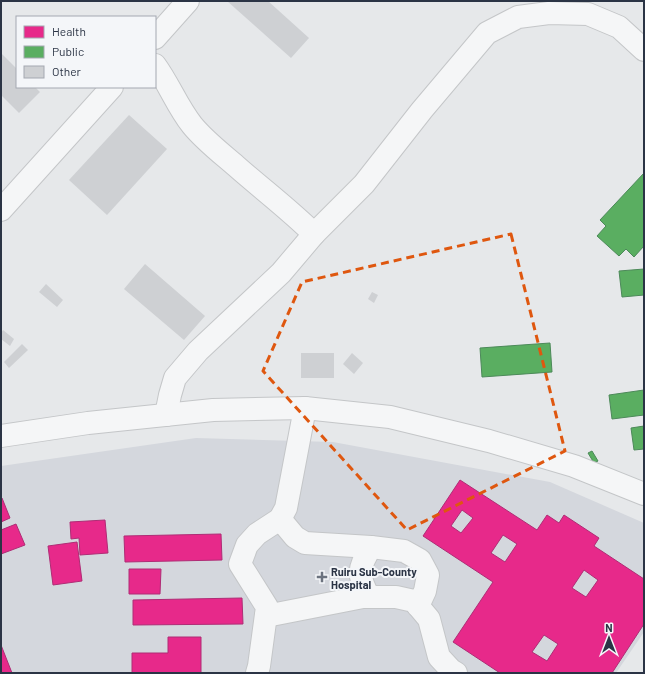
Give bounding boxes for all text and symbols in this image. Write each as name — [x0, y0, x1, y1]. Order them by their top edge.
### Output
legend — [16, 16, 156, 88]
text: Health — [52, 24, 86, 38]
text: Public — [52, 44, 84, 58]
text: Other — [52, 64, 82, 78]
place label: Ruiru Sub-County Hospital — [331, 565, 417, 591]
marker: Ruiru Sub-County Hospital — [316, 571, 328, 583]
north arrow — [589, 618, 629, 658]
text: N — [605, 621, 613, 634]

